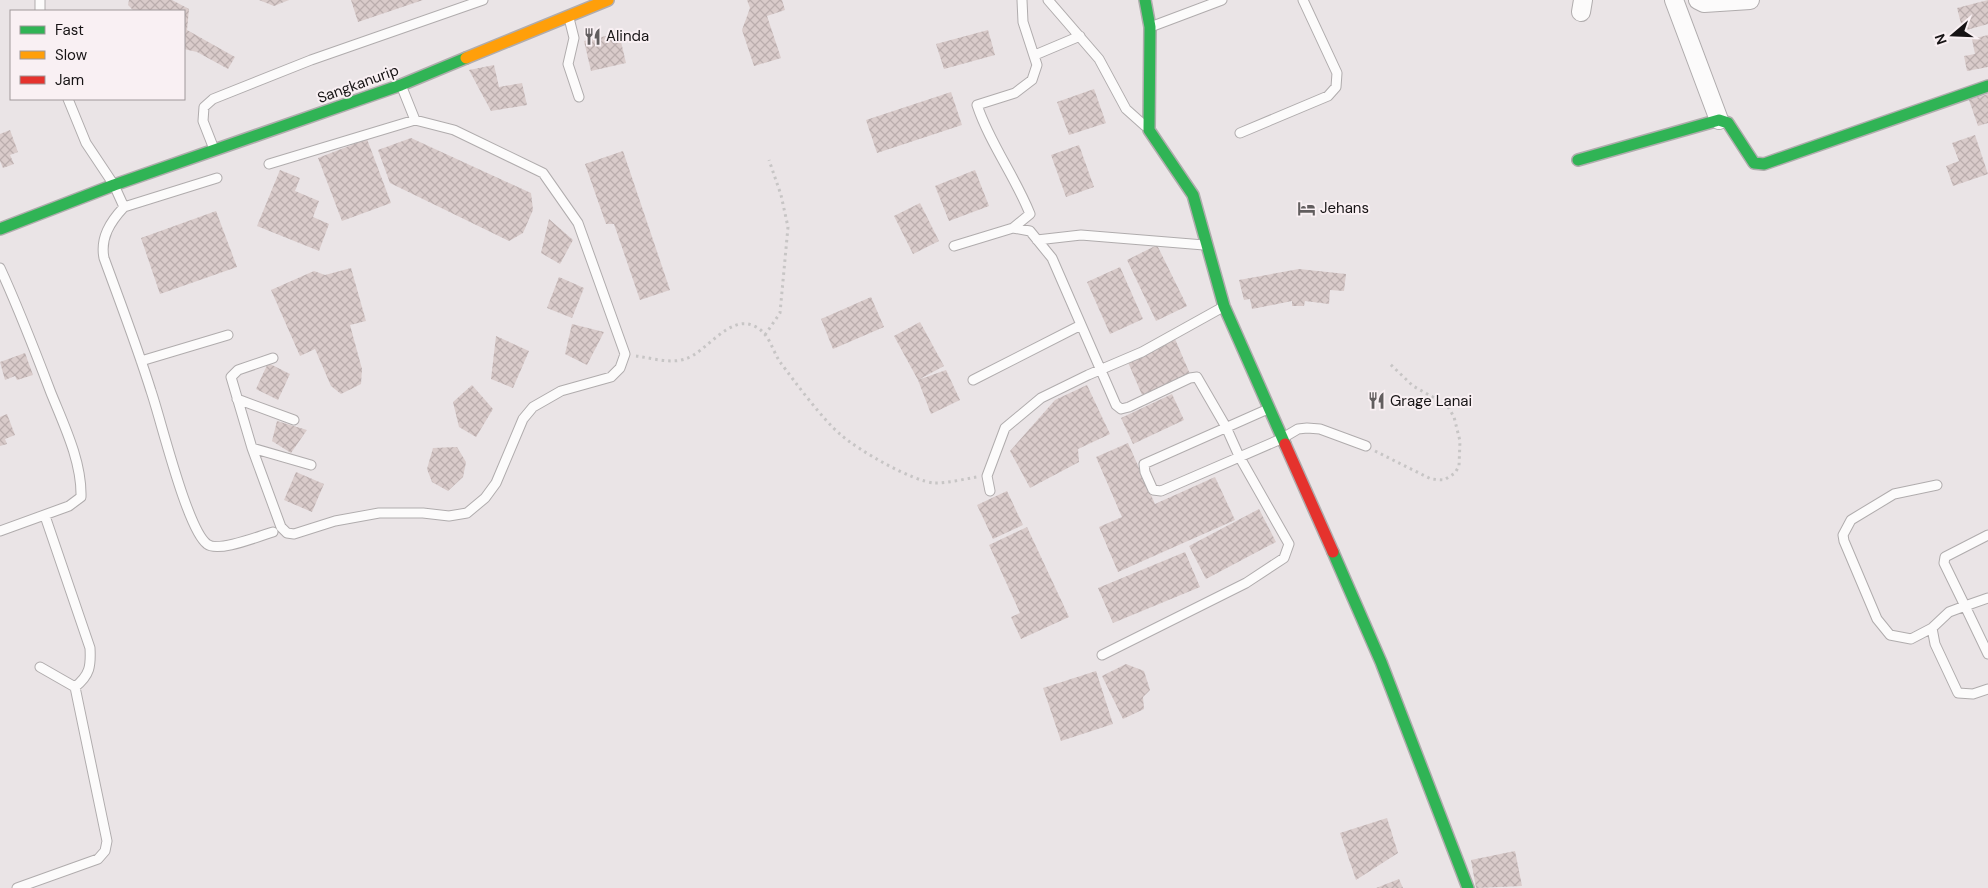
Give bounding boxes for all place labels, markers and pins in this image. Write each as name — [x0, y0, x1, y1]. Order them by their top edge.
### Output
restaurant icon: Alinda — [582, 26, 602, 46]
place label: Alinda — [606, 26, 649, 46]
hotel icon: Jehans — [1296, 198, 1316, 218]
place label: Jehans — [1320, 198, 1369, 218]
restaurant icon: Grage Lanai — [1366, 391, 1386, 411]
place label: Grage Lanai — [1390, 391, 1472, 411]

